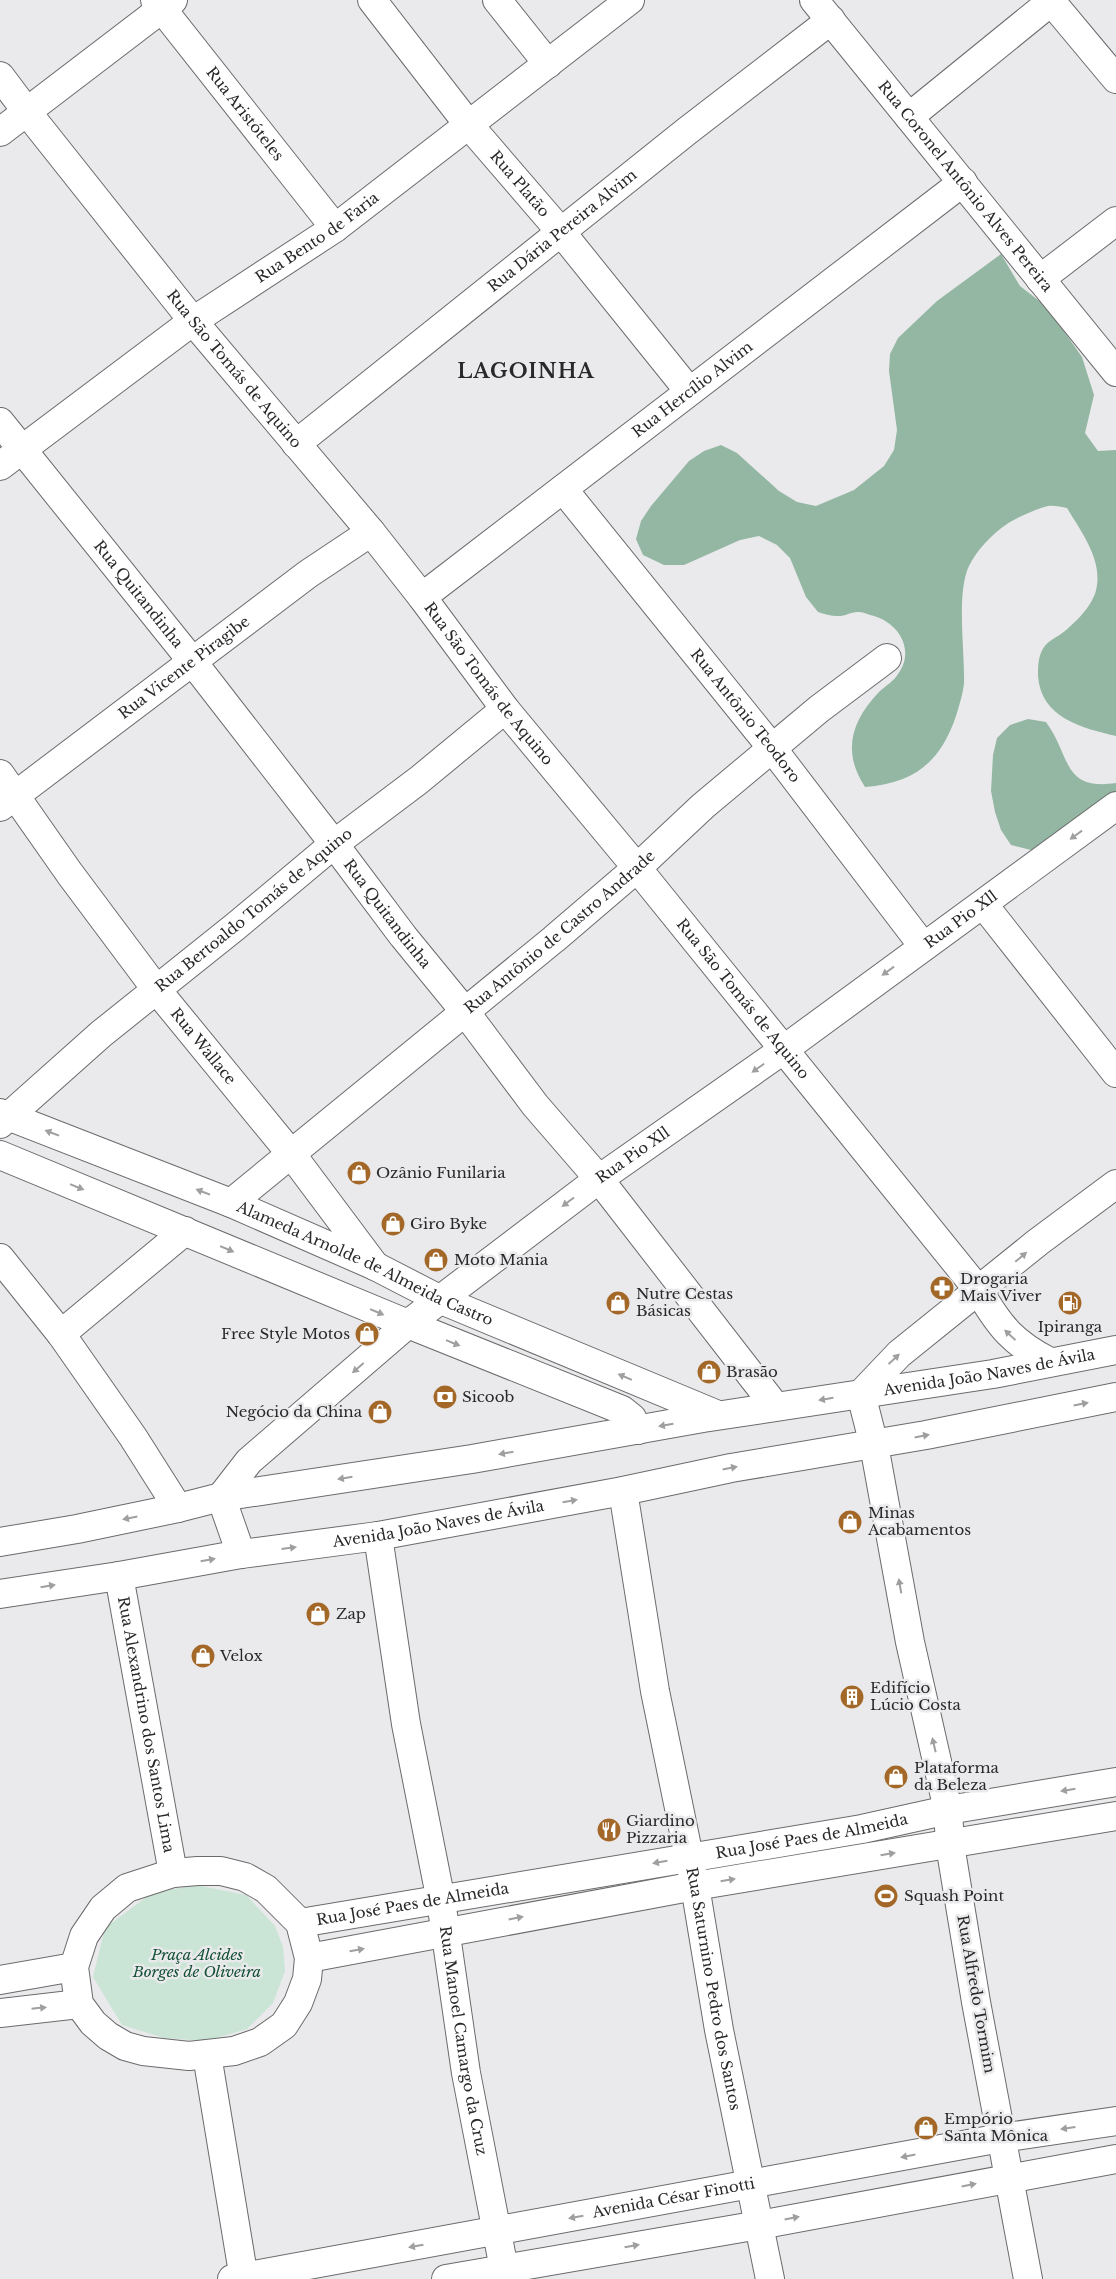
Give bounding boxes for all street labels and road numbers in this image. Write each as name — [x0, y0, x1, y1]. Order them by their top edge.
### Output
street label: Rua Aristóteles — [202, 63, 288, 164]
street label: Rua Coronel Antônio Alves Pereira — [874, 77, 1057, 296]
street label: Rua Platão — [486, 147, 554, 221]
street label: Rua Dária Pereira Alvim — [484, 165, 640, 296]
street label: Rua Bento de Faria — [252, 187, 383, 287]
street label: Rua São Tomás de Aquino — [163, 286, 306, 452]
street label: Rua Hercílio Alvim — [628, 337, 756, 441]
street label: Rua Quitandinha — [90, 536, 188, 652]
street label: Rua São Tomás de Aquino — [420, 598, 558, 769]
street label: Rua Vicente Piragibe — [115, 612, 253, 723]
street label: Rua Antônio Teodoro — [687, 645, 805, 786]
street label: Rua Bertoaldo Tomás de Aquino — [151, 824, 356, 996]
street label: Rua Antônio de Castro Andrade — [460, 846, 659, 1017]
street label: Rua Quitandinha — [340, 855, 436, 972]
street label: Rua Pio Xll — [920, 886, 1001, 952]
street label: Rua São Tomás de Aquino — [673, 915, 814, 1083]
street label: Rua Wallace — [167, 1004, 240, 1088]
street label: Rua Pio Xll — [592, 1122, 673, 1187]
street label: Alameda Arnolde de Almeida Castro — [233, 1196, 496, 1330]
street label: Avenida João Naves de Ávila — [881, 1344, 1097, 1400]
street label: Avenida João Naves de Ávila — [330, 1496, 546, 1551]
street label: Rua Alexandrino dos Santos Lima — [114, 1595, 179, 1855]
street label: Rua José Paes de Almeida — [714, 1809, 910, 1862]
street label: Rua Saturnino Pedro dos Santos — [682, 1865, 745, 2112]
street label: Rua José Paes de Almeida — [315, 1878, 511, 1929]
street label: Rua Alfredo Tormim — [953, 1913, 1000, 2075]
street label: Rua Manoel Camargo da Cruz — [436, 1925, 492, 2157]
street label: Avenida César Finotti — [590, 2173, 756, 2222]

